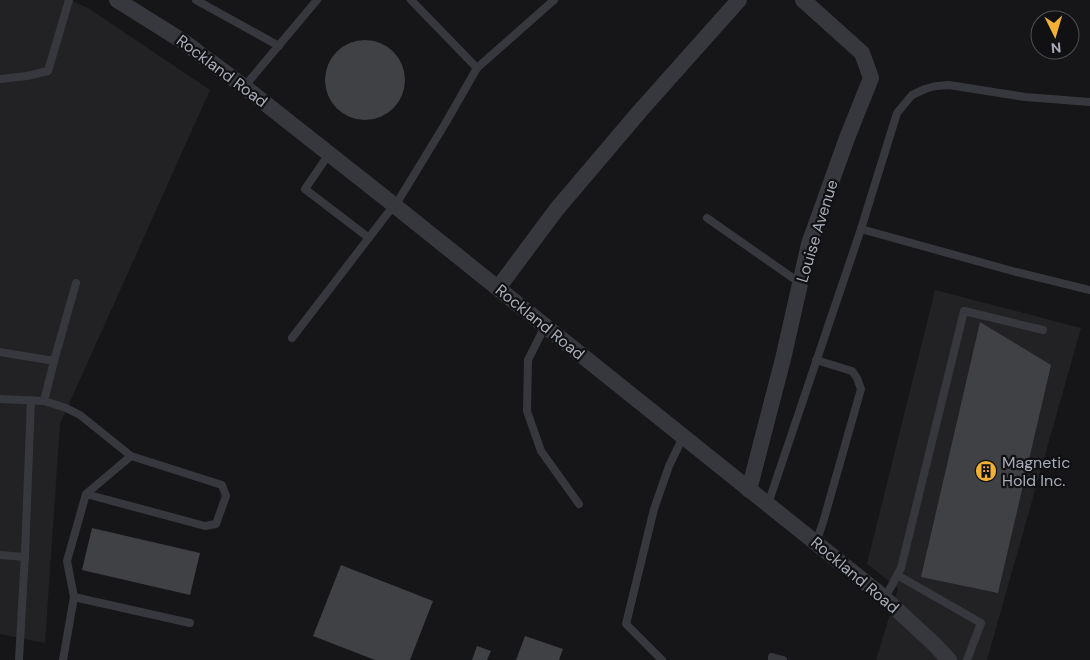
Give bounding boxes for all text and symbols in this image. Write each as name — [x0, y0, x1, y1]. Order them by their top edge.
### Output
north arrow — [1030, 10, 1080, 60]
street label: Rockland Road — [172, 30, 272, 112]
text: N — [1050, 39, 1062, 57]
street label: Louise Avenue — [791, 177, 843, 285]
street label: Rockland Road — [491, 280, 589, 364]
place label: Magnetic Hold Inc. — [1002, 452, 1070, 491]
building icon: Magnetic Hold Inc. — [974, 459, 998, 483]
street label: Rockland Road — [807, 532, 903, 618]

